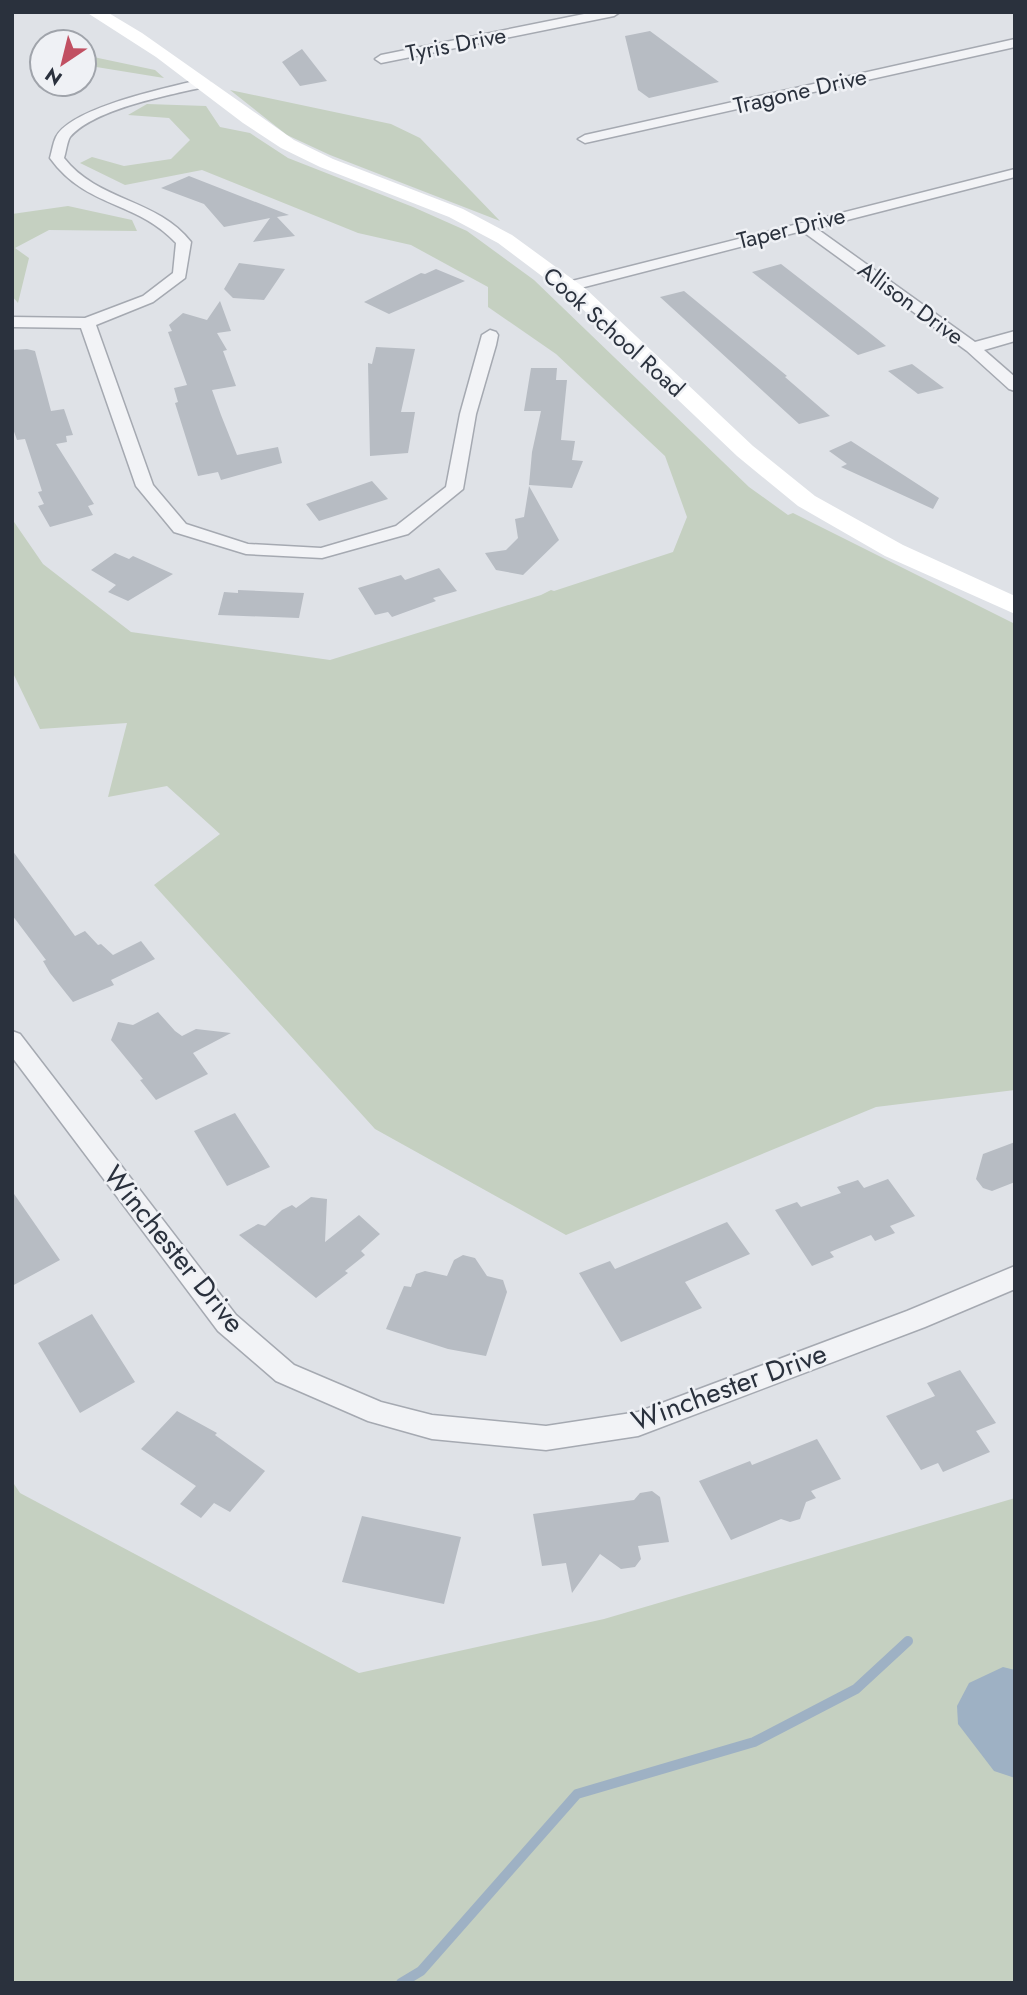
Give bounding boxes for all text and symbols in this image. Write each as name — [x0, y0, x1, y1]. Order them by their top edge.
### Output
street label: Tyris Drive — [403, 18, 509, 70]
north arrow — [28, 28, 98, 98]
street label: Tragone Drive — [730, 59, 870, 123]
text: N — [40, 61, 67, 92]
street label: Taper Drive — [733, 198, 849, 258]
street label: Allison Drive — [851, 253, 971, 353]
street label: Cook School Road — [536, 259, 692, 405]
street label: Winchester Drive — [94, 1156, 254, 1342]
street label: Winchester Drive — [626, 1333, 832, 1441]

